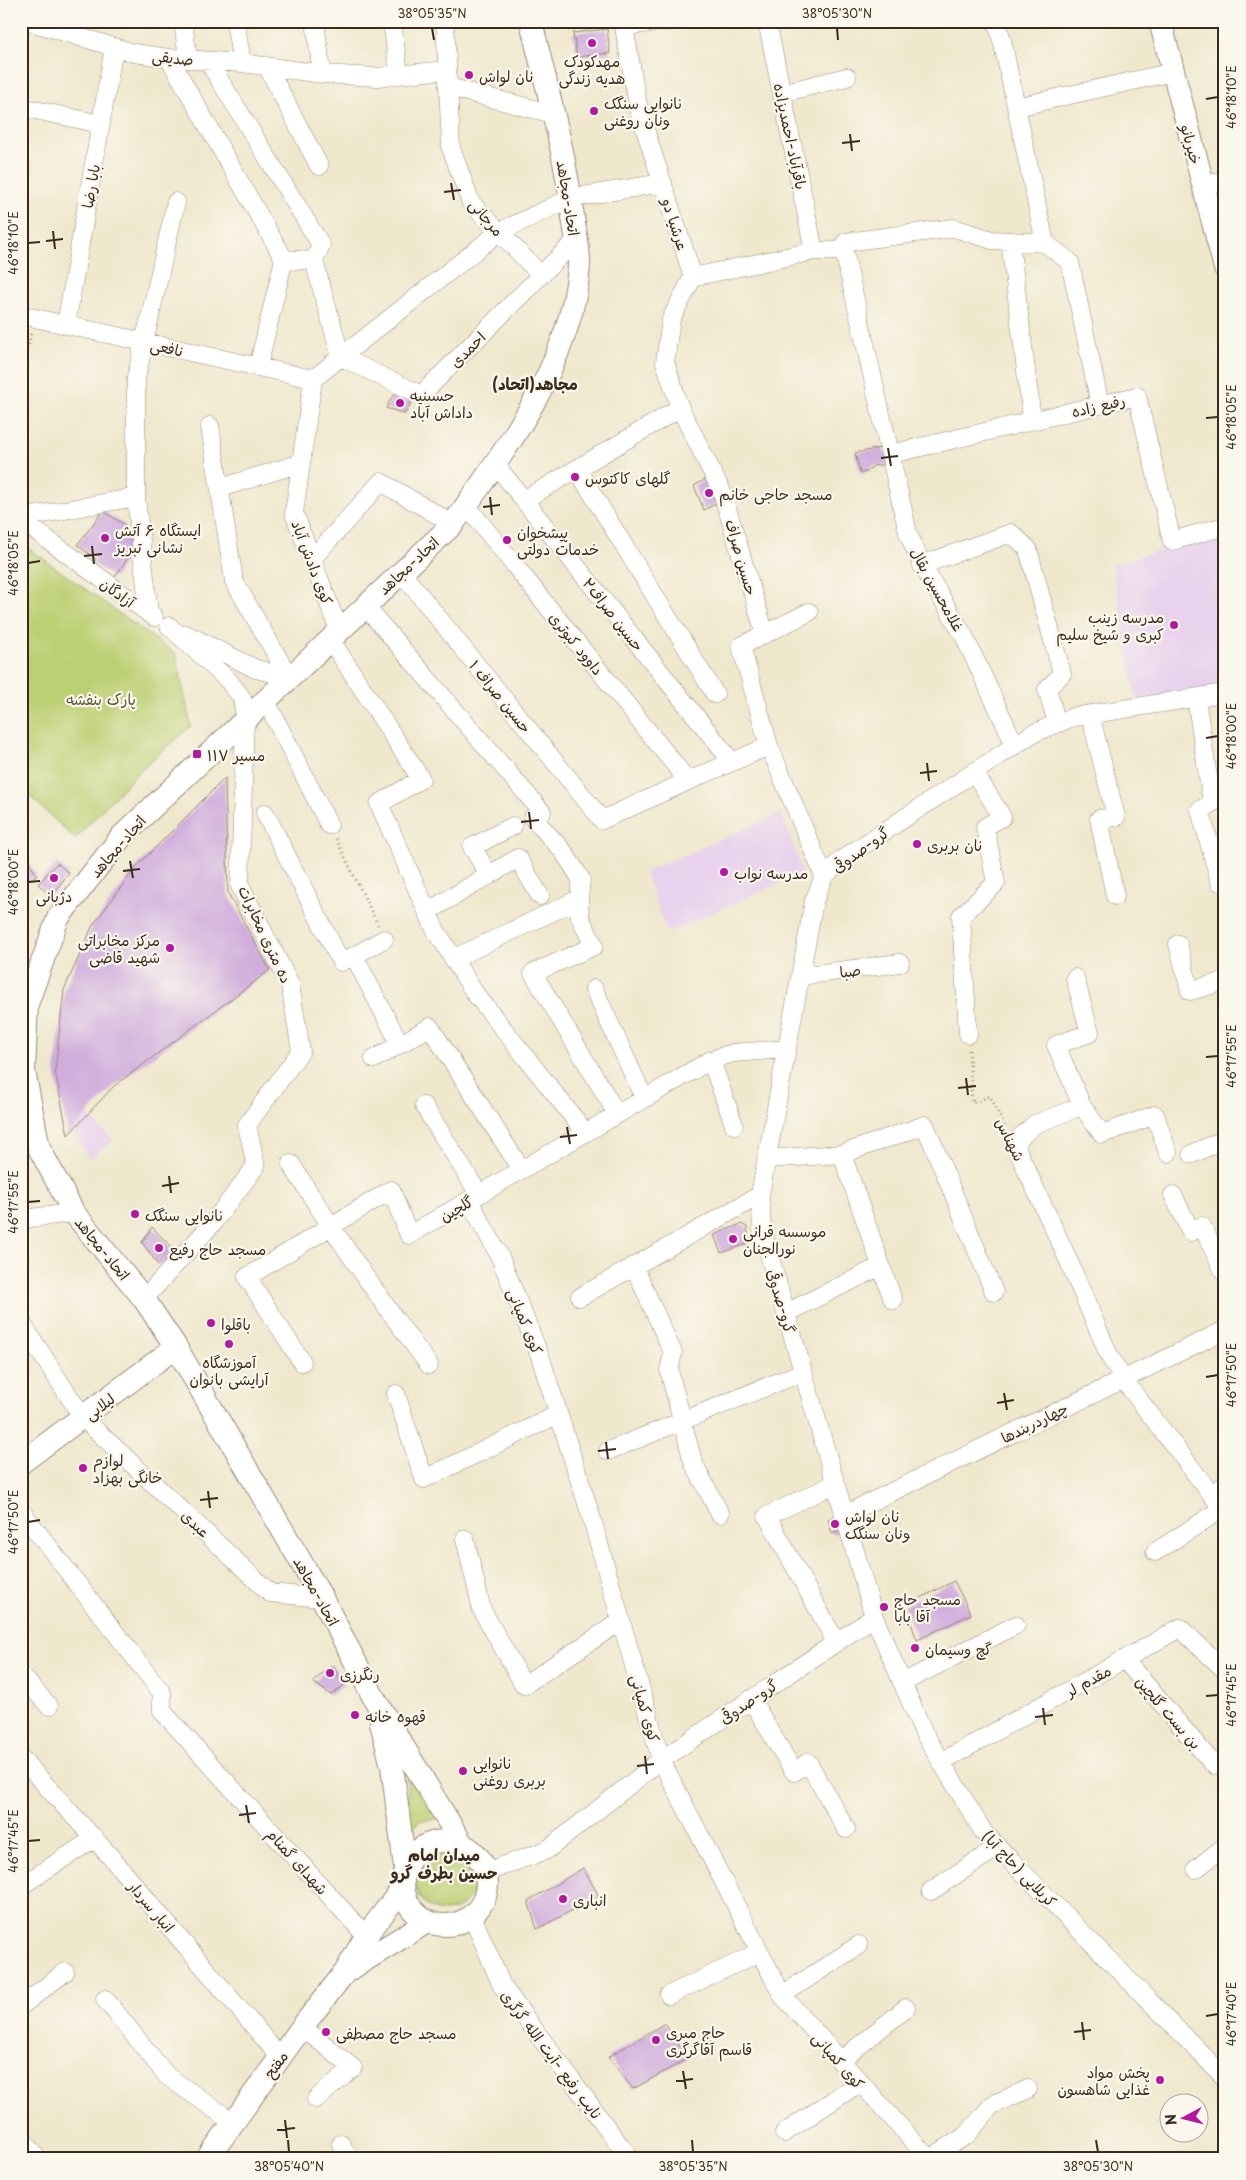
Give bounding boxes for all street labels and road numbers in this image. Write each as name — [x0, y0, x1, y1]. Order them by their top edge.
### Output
street label: صدیقی — [151, 43, 195, 71]
street label: باقرآباد-احمدیزاده — [769, 81, 813, 191]
street label: خیربانو — [1175, 120, 1208, 167]
street label: اتحاد-مجاهد — [552, 159, 586, 237]
street label: بابا رضا — [75, 162, 105, 210]
street label: مرجانی — [464, 193, 510, 241]
street label: عرشیا دو — [656, 194, 695, 253]
street label: احمدی — [444, 326, 490, 372]
street label: نافعی — [148, 332, 186, 362]
street label: رفیع زاده — [1069, 388, 1127, 423]
street label: کوی دادش آباد — [286, 516, 340, 608]
street label: حسین صراف — [720, 516, 764, 598]
street label: اتحاد-مجاهد — [372, 531, 444, 599]
street label: غلامحسین بقال — [905, 543, 971, 635]
street label: آزادگان — [96, 571, 141, 613]
street label: حسین صراف۲ — [578, 572, 650, 656]
street label: داوود کبوتری — [544, 606, 610, 680]
street label: حسین صراف ۱ — [464, 654, 538, 738]
street label: اتحاد-مجاهد — [83, 810, 151, 882]
street label: گرو-صدوقی — [827, 820, 893, 878]
street label: ده متری مخابرات — [233, 881, 299, 987]
street label: صبا — [838, 957, 862, 983]
street label: شهناس — [991, 1113, 1031, 1165]
street label: گلچین — [435, 1189, 477, 1227]
street label: اتحاد-مجاهد — [70, 1211, 136, 1285]
street label: گرو-صدوقی — [762, 1266, 802, 1336]
street label: کوی کمپانی — [502, 1285, 550, 1357]
street label: لیلابی — [79, 1387, 119, 1425]
street label: چهاردربندها — [996, 1396, 1072, 1448]
street label: عبدی — [177, 1504, 215, 1542]
street label: اتحاد-مجاهد — [288, 1552, 346, 1630]
street label: مقدم لر — [1060, 1658, 1115, 1704]
street label: بن بست گلچین — [1131, 1670, 1207, 1754]
street label: کوی کمپانی — [625, 1671, 667, 1745]
street label: گرو-صدوقی — [714, 1673, 782, 1729]
street label: شهدای گمنام — [260, 1823, 334, 1901]
street label: کربلایی (حاج آبا) — [977, 1825, 1063, 1911]
street label: انبار سردار — [123, 1874, 181, 1937]
street label: نایب رفیع -آیت الله گرگری — [495, 1985, 608, 2124]
street label: کوی کمپانی — [808, 2026, 870, 2094]
street label: مفتح — [257, 2045, 293, 2083]

